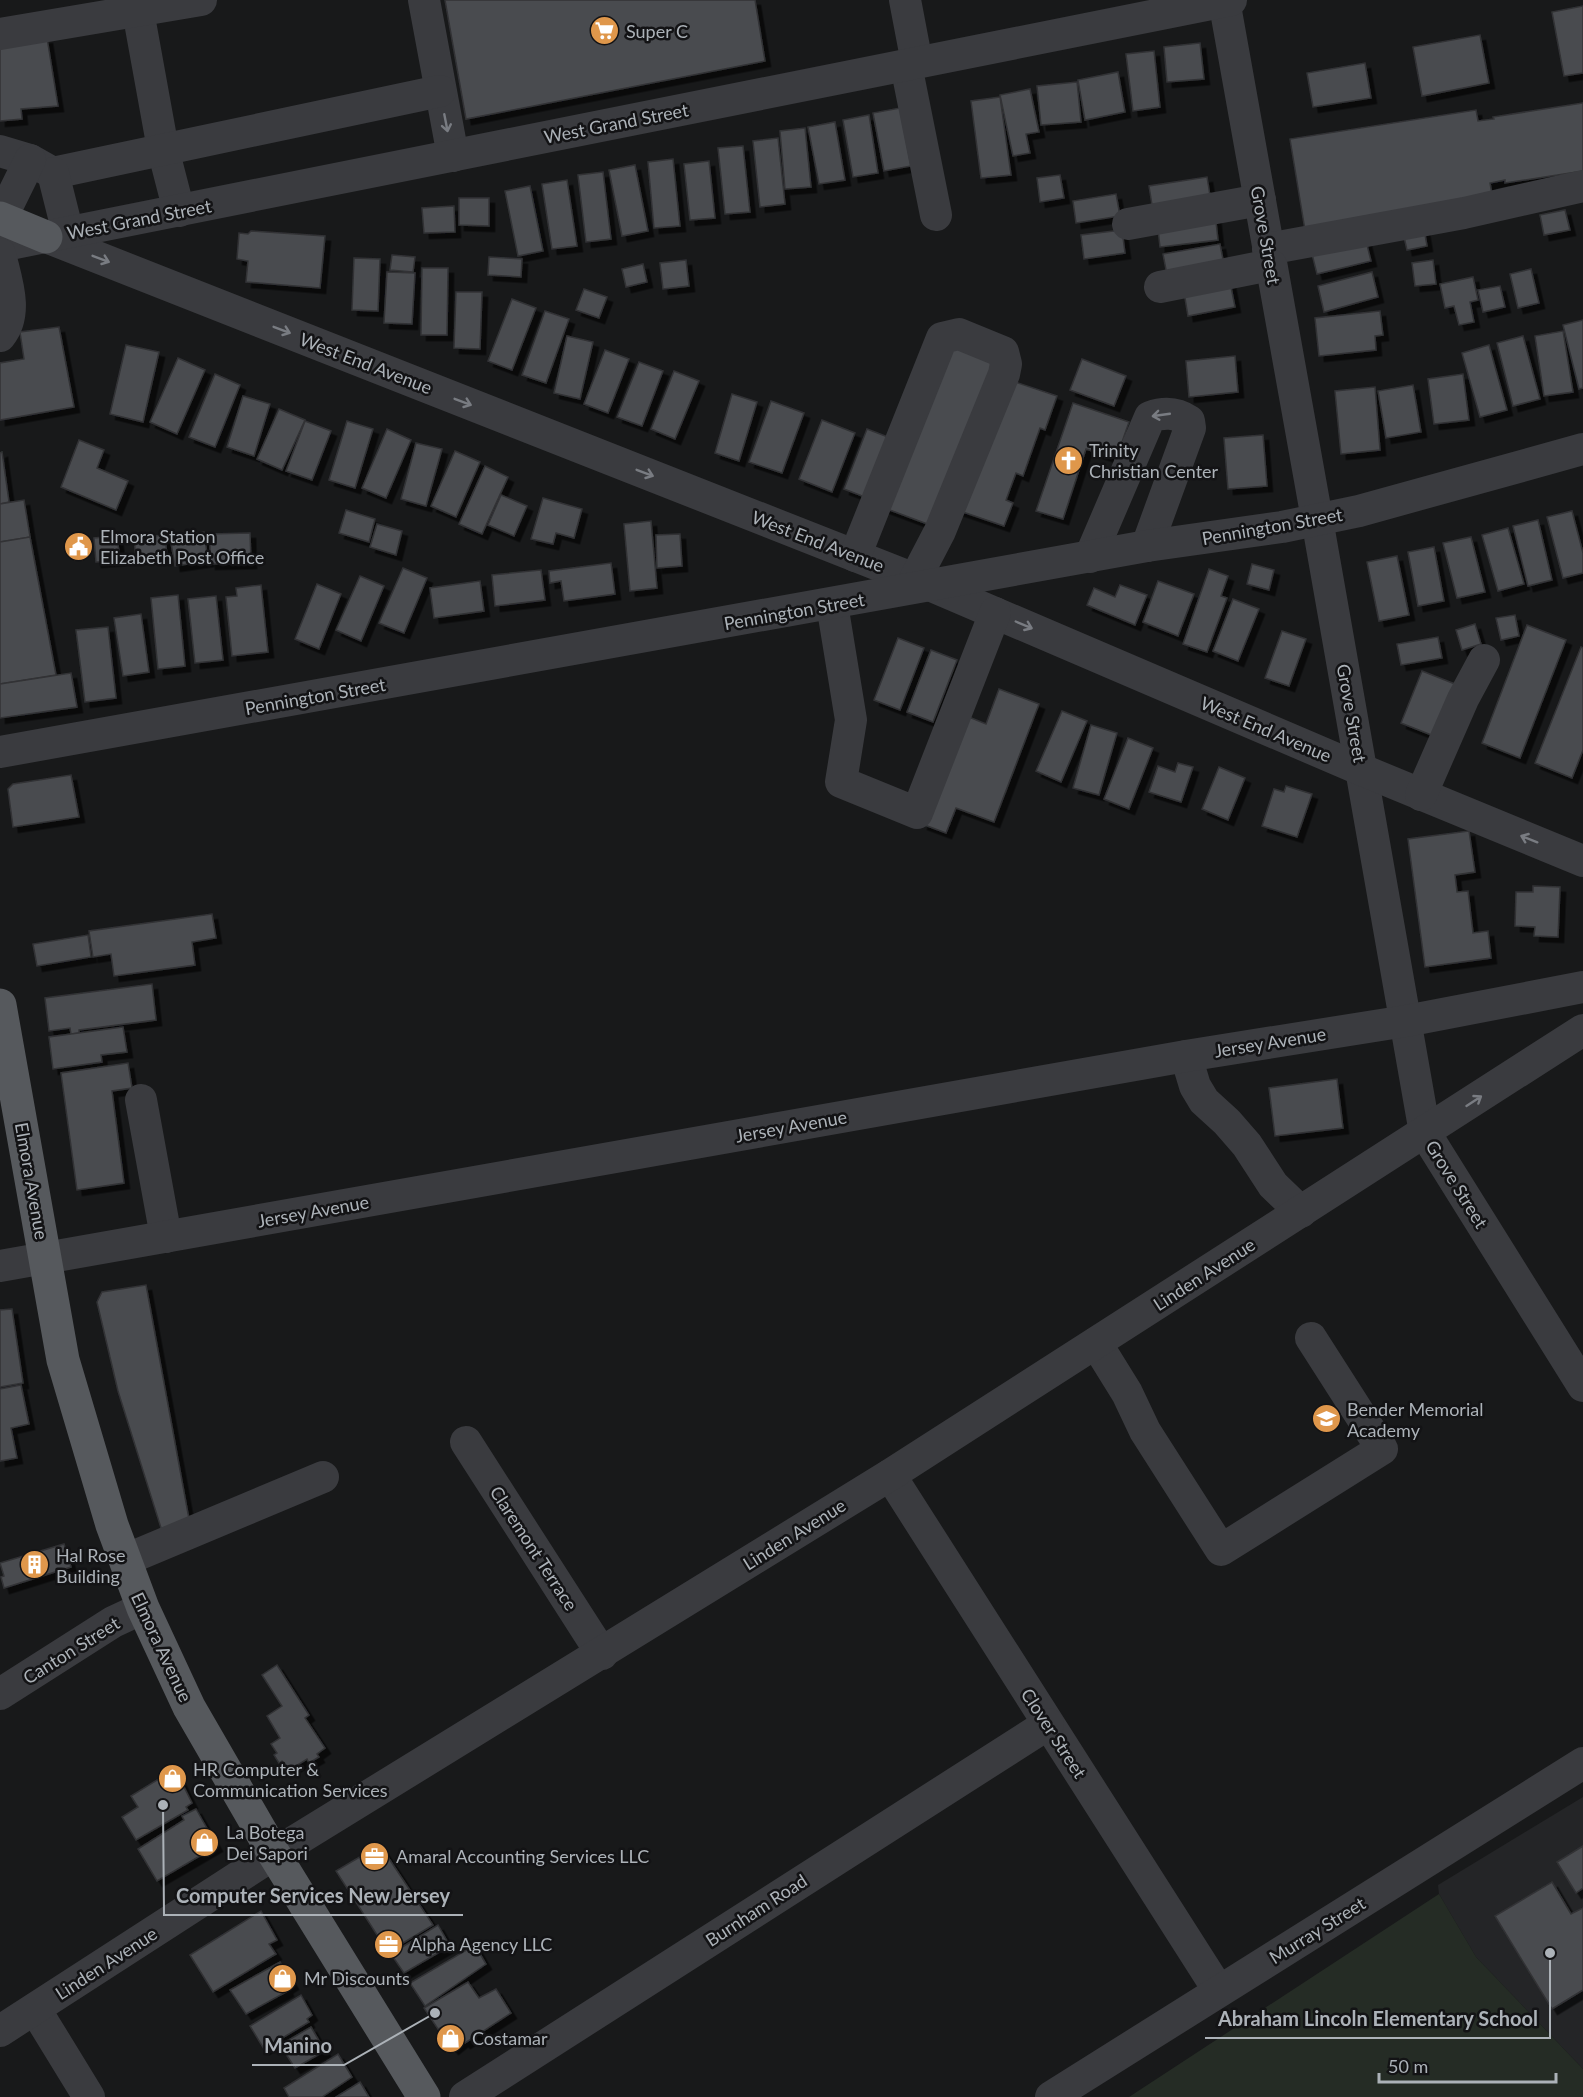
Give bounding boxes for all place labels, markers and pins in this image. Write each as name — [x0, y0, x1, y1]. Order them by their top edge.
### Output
supermarket icon: Super C — [589, 15, 621, 47]
place label: Super C — [626, 20, 688, 42]
place label: Trinity Christian Center — [1089, 439, 1219, 482]
church icon: Trinity Christian Center — [1052, 444, 1084, 476]
place label: Elmora Station Elizabeth Post Office — [100, 525, 264, 568]
public building icon: Elmora Station Elizabeth Post Office — [63, 530, 95, 562]
place label: Bender Memorial Academy — [1347, 1398, 1483, 1441]
school or university icon: Bender Memorial Academy — [1310, 1403, 1342, 1435]
place label: Hal Rose Building — [56, 1544, 125, 1587]
building icon: Hal Rose Building — [19, 1549, 51, 1581]
place label: HR Computer & Communication Services — [193, 1758, 388, 1801]
shop icon: HR Computer & Communication Services — [156, 1763, 188, 1795]
place label: La Botega Dei Sapori — [226, 1821, 308, 1864]
shop icon: La Botega Dei Sapori — [189, 1826, 221, 1858]
office icon: Amaral Accounting Services LLC — [359, 1840, 391, 1872]
place label: Amaral Accounting Services LLC — [396, 1845, 649, 1867]
callout: Computer Services New Jersey — [164, 1877, 463, 1915]
office icon: Alpha Agency LLC — [373, 1928, 405, 1960]
place label: Alpha Agency LLC — [410, 1933, 552, 1955]
shop icon: Mr Discounts — [267, 1962, 299, 1994]
place label: Mr Discounts — [304, 1967, 410, 1989]
callout: Abraham Lincoln Elementary School — [1205, 2000, 1550, 2038]
shop icon: Costamar — [435, 2022, 467, 2054]
callout: Manino — [252, 2027, 344, 2065]
place label: Costamar — [472, 2027, 548, 2049]

